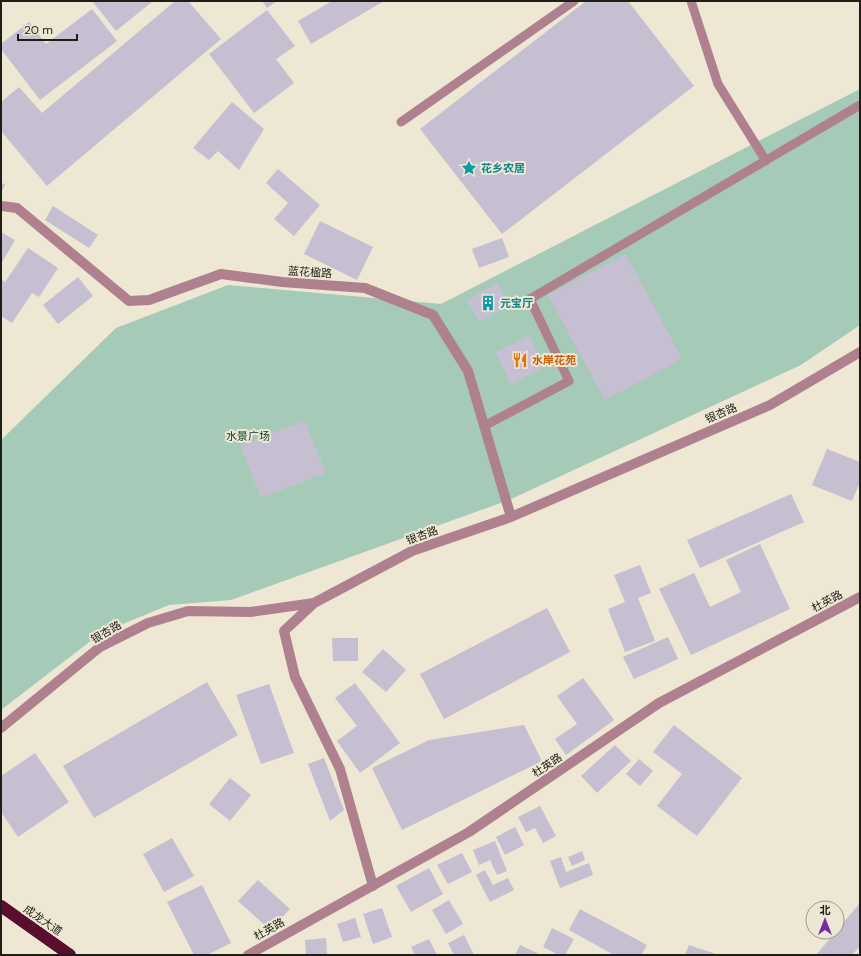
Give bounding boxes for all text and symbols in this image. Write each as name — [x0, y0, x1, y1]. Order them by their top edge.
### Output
scale bar — [18, 16, 77, 42]
text: 20 m — [24, 22, 53, 38]
place icon: 花乡农居 — [460, 159, 478, 177]
place label: 花乡农居 — [481, 161, 525, 175]
street label: 蓝花楹路 — [288, 263, 332, 281]
building icon: 元宝厅 — [479, 294, 497, 312]
place label: 元宝厅 — [500, 296, 533, 310]
restaurant icon: 水岸花苑 — [511, 351, 529, 369]
place label: 水岸花苑 — [532, 353, 576, 367]
street label: 银杏路 — [703, 400, 739, 426]
park label: 水景广场 — [226, 429, 270, 443]
street label: 银杏路 — [404, 523, 440, 547]
street label: 杜英路 — [809, 587, 845, 615]
street label: 银杏路 — [88, 618, 124, 646]
street label: 杜英路 — [529, 750, 565, 780]
north arrow — [805, 900, 845, 940]
street label: 成龙大道 — [21, 902, 65, 938]
text: 北 — [820, 903, 831, 917]
street label: 杜英路 — [251, 915, 287, 943]

